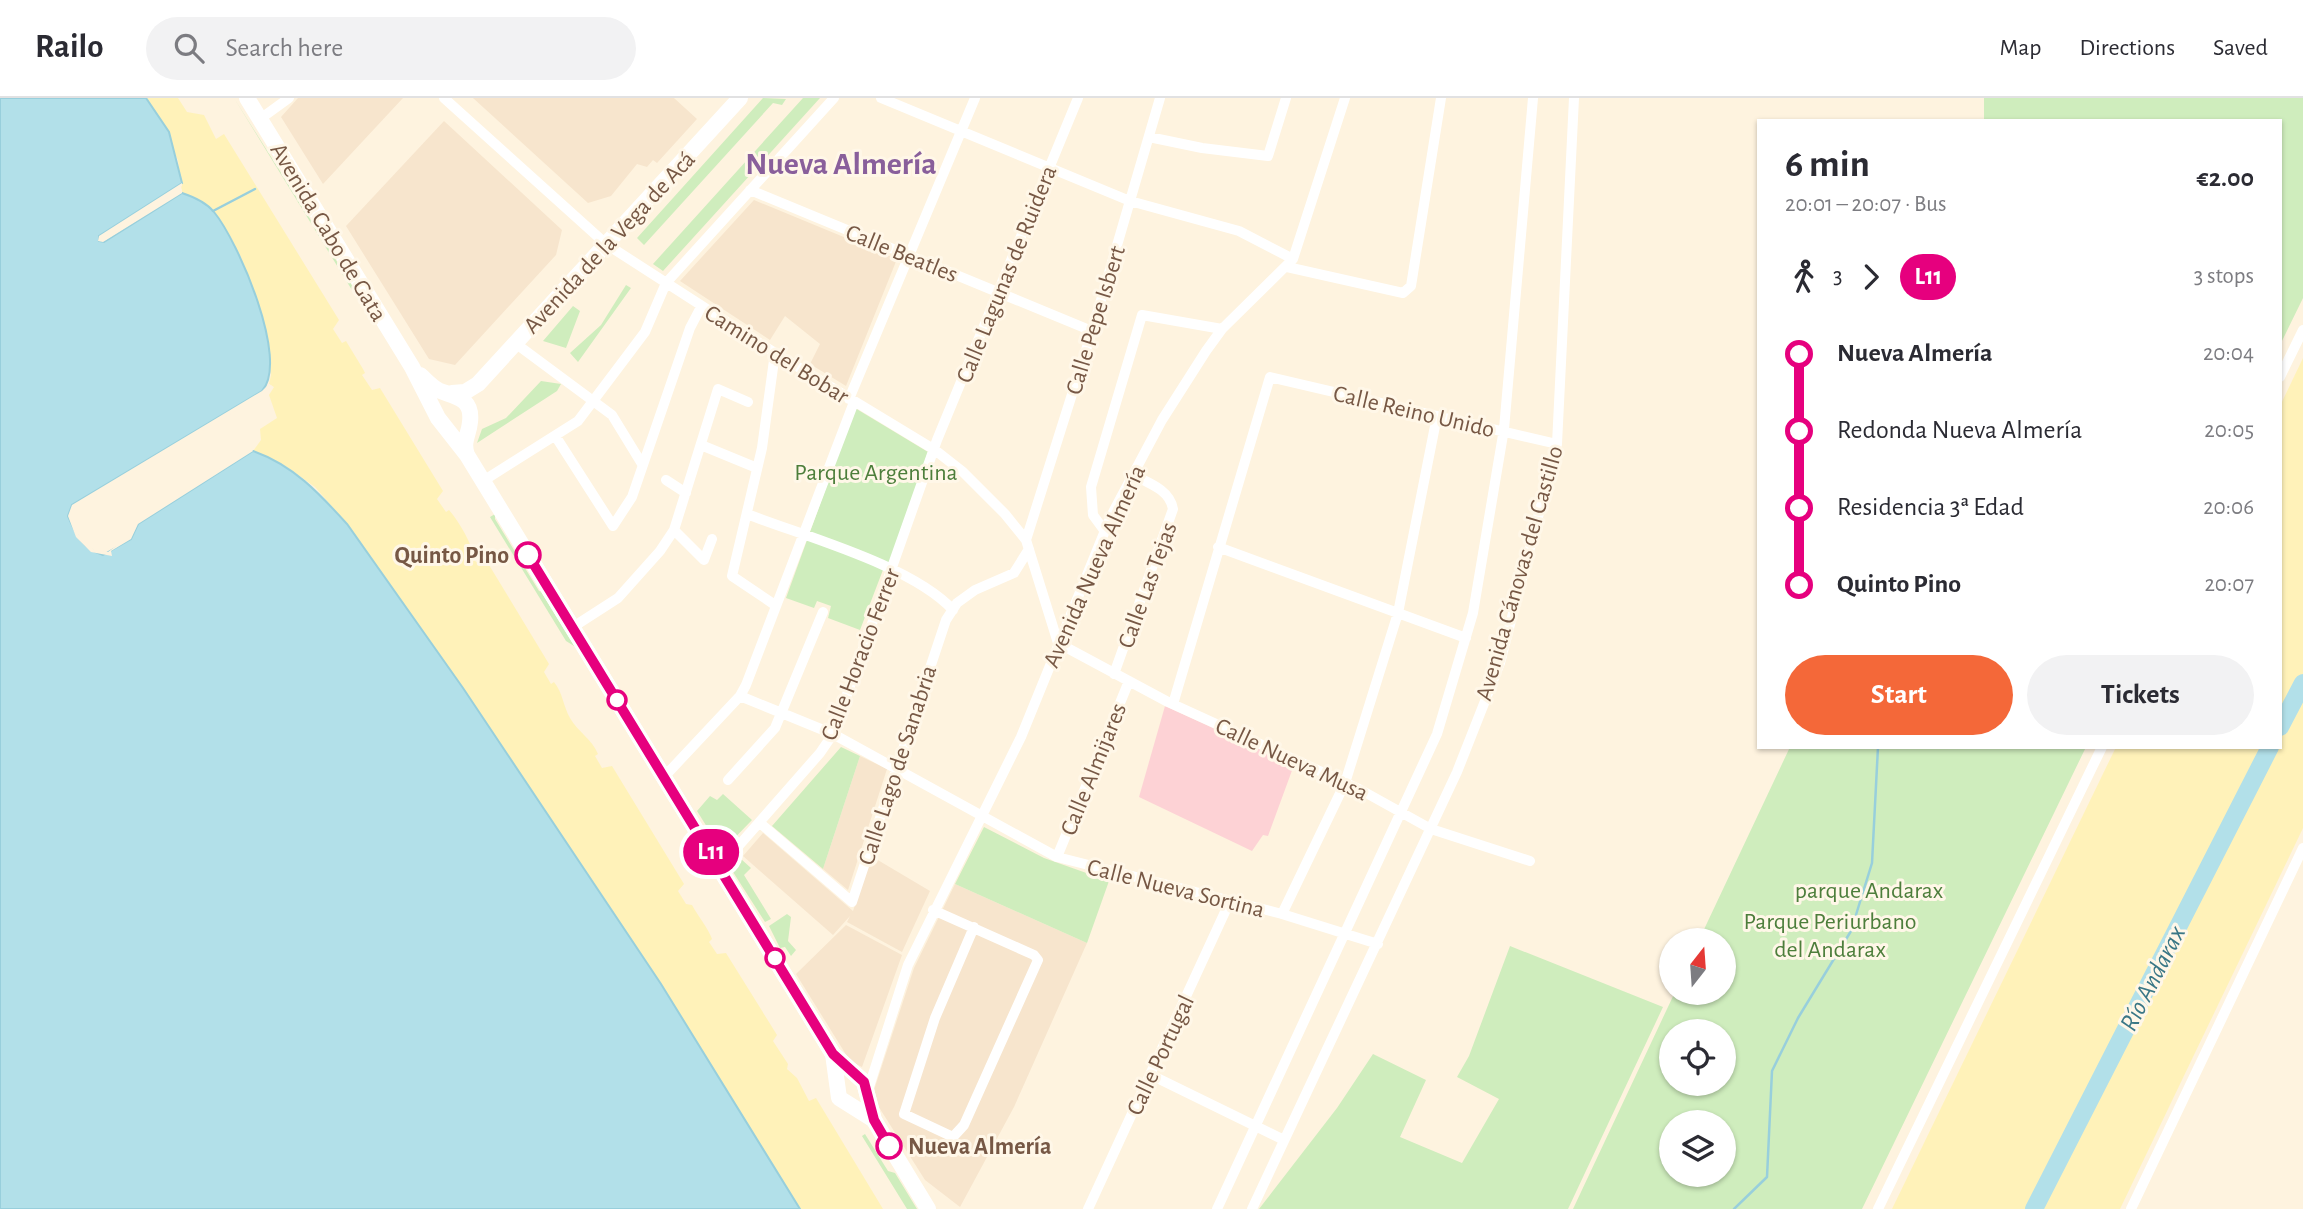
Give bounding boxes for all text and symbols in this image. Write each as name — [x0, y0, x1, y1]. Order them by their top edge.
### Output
search box — [146, 17, 636, 80]
icon: search — [170, 29, 208, 67]
text: Railo — [35, 31, 104, 64]
text: Search here — [226, 35, 343, 61]
text: Map — [1999, 36, 2041, 60]
text: Directions — [2079, 36, 2175, 60]
text: Saved — [2213, 36, 2268, 60]
street label: Avenida Cabo de Gata — [266, 139, 391, 326]
text: 6 min — [1785, 146, 1870, 184]
street label: Avenida de la Vega de Acá — [519, 147, 700, 338]
district label: Nueva Almería — [745, 148, 937, 180]
street label: Calle Lagunas de Ruidera — [952, 162, 1062, 386]
text: €2.00 — [2197, 165, 2254, 191]
text: 20:01 – 20:07 · Bus — [1785, 193, 1947, 216]
street label: Calle Beatles — [842, 221, 961, 287]
street label: Calle Pepe Isbert — [1062, 243, 1130, 397]
icon: walk — [1785, 258, 1823, 296]
icon: forward — [1852, 258, 1890, 296]
text: 3 — [1833, 265, 1842, 288]
text: L11 — [1914, 265, 1942, 289]
text: 3 stops — [2194, 265, 2254, 288]
street label: Camino del Bobar — [700, 301, 853, 409]
text: Nueva Almería — [1837, 340, 1993, 366]
text: 20:04 — [2203, 342, 2254, 365]
street label: Calle Reino Unido — [1331, 382, 1497, 442]
text: Redonda Nueva Almería — [1837, 417, 2082, 443]
text: 20:05 — [2204, 419, 2254, 442]
street label: Avenida Cánovas del Castillo — [1472, 443, 1568, 703]
park label: Parque Argentina — [794, 461, 958, 485]
street label: Avenida Nueva Almería — [1039, 462, 1150, 671]
text: Residencia 3ª Edad — [1837, 494, 2024, 520]
text: 20:06 — [2203, 496, 2254, 519]
street label: Calle Las Tejas — [1114, 519, 1182, 651]
marker: Quinto Pino — [515, 542, 541, 568]
place label: Quinto Pino — [394, 544, 509, 568]
street label: Calle Horacio Ferrer — [817, 565, 905, 744]
text: Quinto Pino — [1837, 571, 1961, 597]
text: 20:07 — [2204, 573, 2254, 596]
button: Start — [1785, 655, 2013, 735]
button: Tickets — [2027, 655, 2254, 735]
street label: Calle Lago de Sanabria — [854, 663, 942, 868]
unlabelled marker — [607, 690, 627, 710]
street label: Calle Almijares — [1057, 700, 1131, 839]
street label: Calle Nueva Musa — [1212, 714, 1372, 806]
line badge: L11 — [671, 829, 751, 875]
text: L11 — [697, 840, 725, 864]
street label: Calle Nueva Sortina — [1085, 855, 1267, 923]
park label: parque Andarax — [1795, 879, 1944, 903]
park label: Parque Periurbano del Andarax — [1743, 910, 1917, 962]
water label: Río Andarax — [2115, 921, 2191, 1035]
north arrow — [1659, 928, 1736, 1004]
map controls — [1659, 928, 1736, 1187]
unlabelled marker — [765, 948, 785, 968]
street label: Calle Portugal — [1123, 992, 1199, 1119]
button: locate — [1659, 1019, 1736, 1096]
button: layers — [1659, 1110, 1736, 1187]
marker: Nueva Almería — [876, 1133, 902, 1159]
place label: Nueva Almería — [908, 1135, 1052, 1159]

